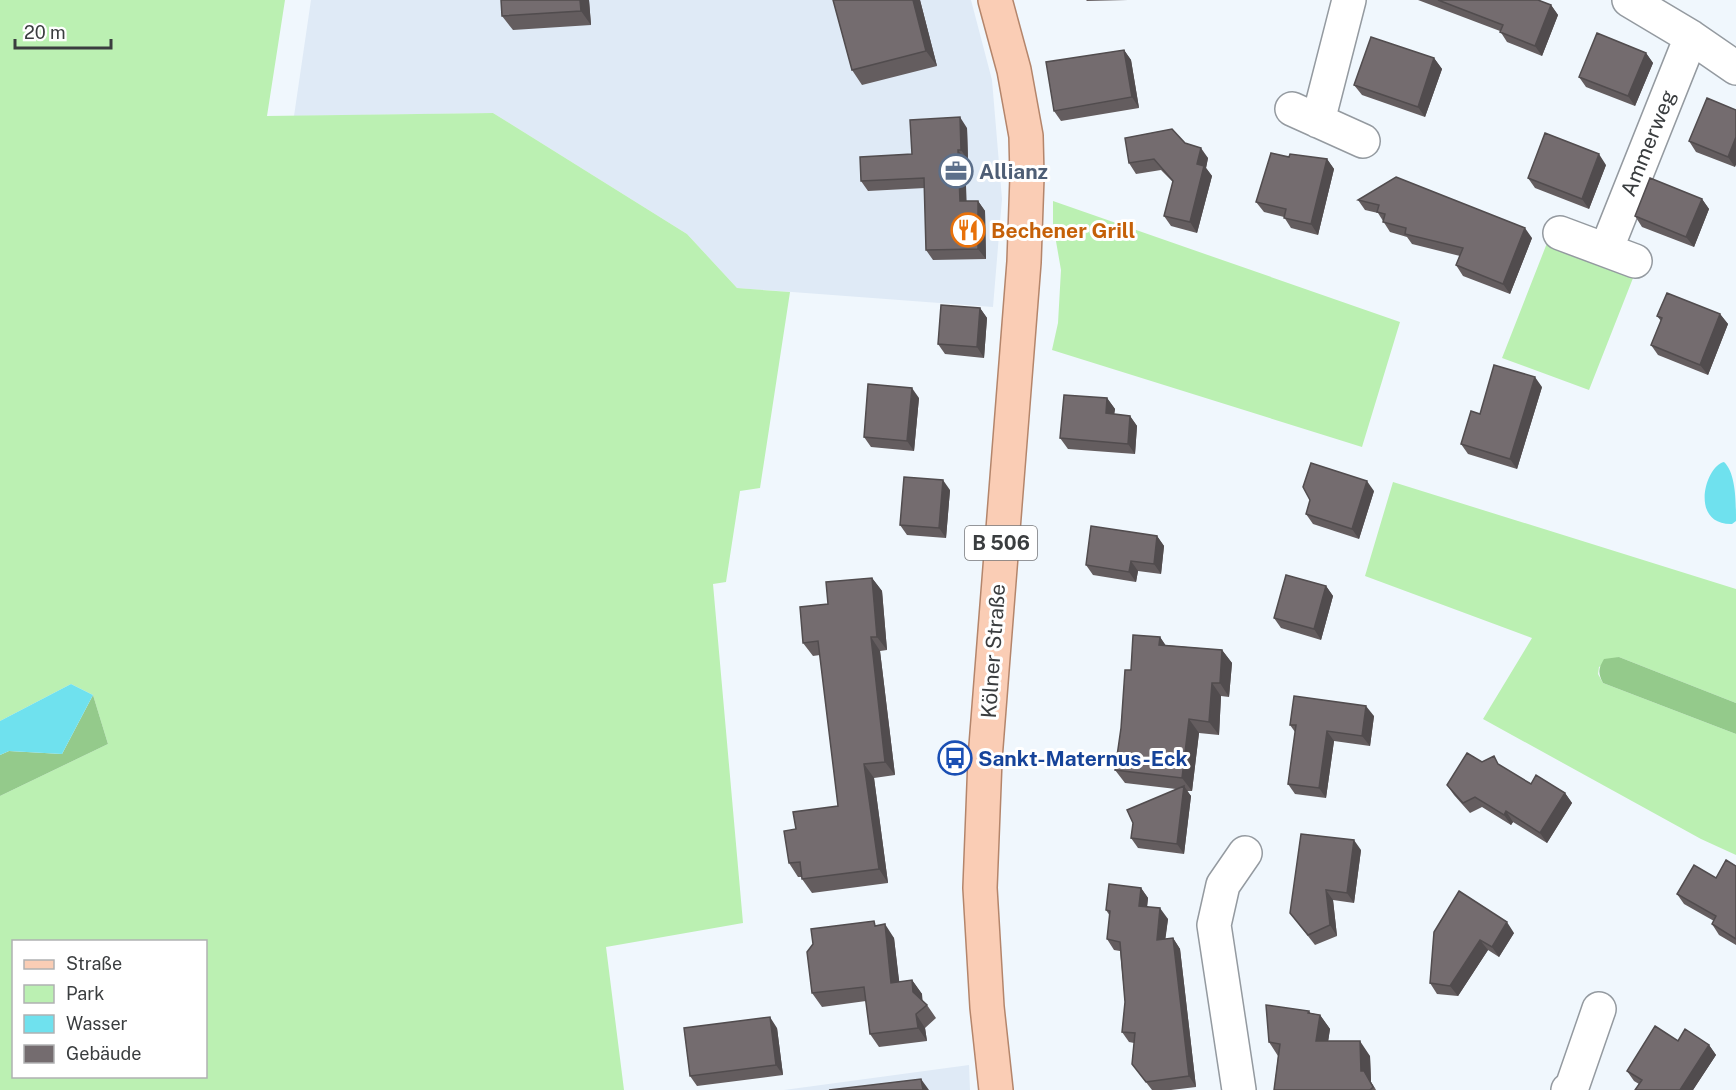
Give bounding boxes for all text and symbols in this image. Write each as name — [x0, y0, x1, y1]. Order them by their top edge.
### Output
scale bar — [15, 12, 111, 50]
text: 20 m — [24, 22, 66, 43]
street label: Ammerweg — [1615, 86, 1681, 200]
office icon: Allianz — [938, 153, 974, 189]
place label: Allianz — [979, 159, 1048, 184]
restaurant icon: Bechener Grill — [950, 212, 986, 248]
place label: Bechener Grill — [991, 218, 1135, 243]
road number: B 506 — [965, 526, 1037, 560]
street label: Kölner Straße — [976, 583, 1010, 719]
bus stop icon: Sankt-Maternus-Eck — [937, 740, 973, 776]
place label: Sankt-Maternus-Eck — [978, 746, 1188, 771]
legend — [12, 940, 207, 1078]
text: Straße — [66, 953, 122, 974]
text: Park — [66, 983, 104, 1004]
text: Wasser — [66, 1013, 128, 1034]
text: Gebäude — [66, 1043, 141, 1064]

